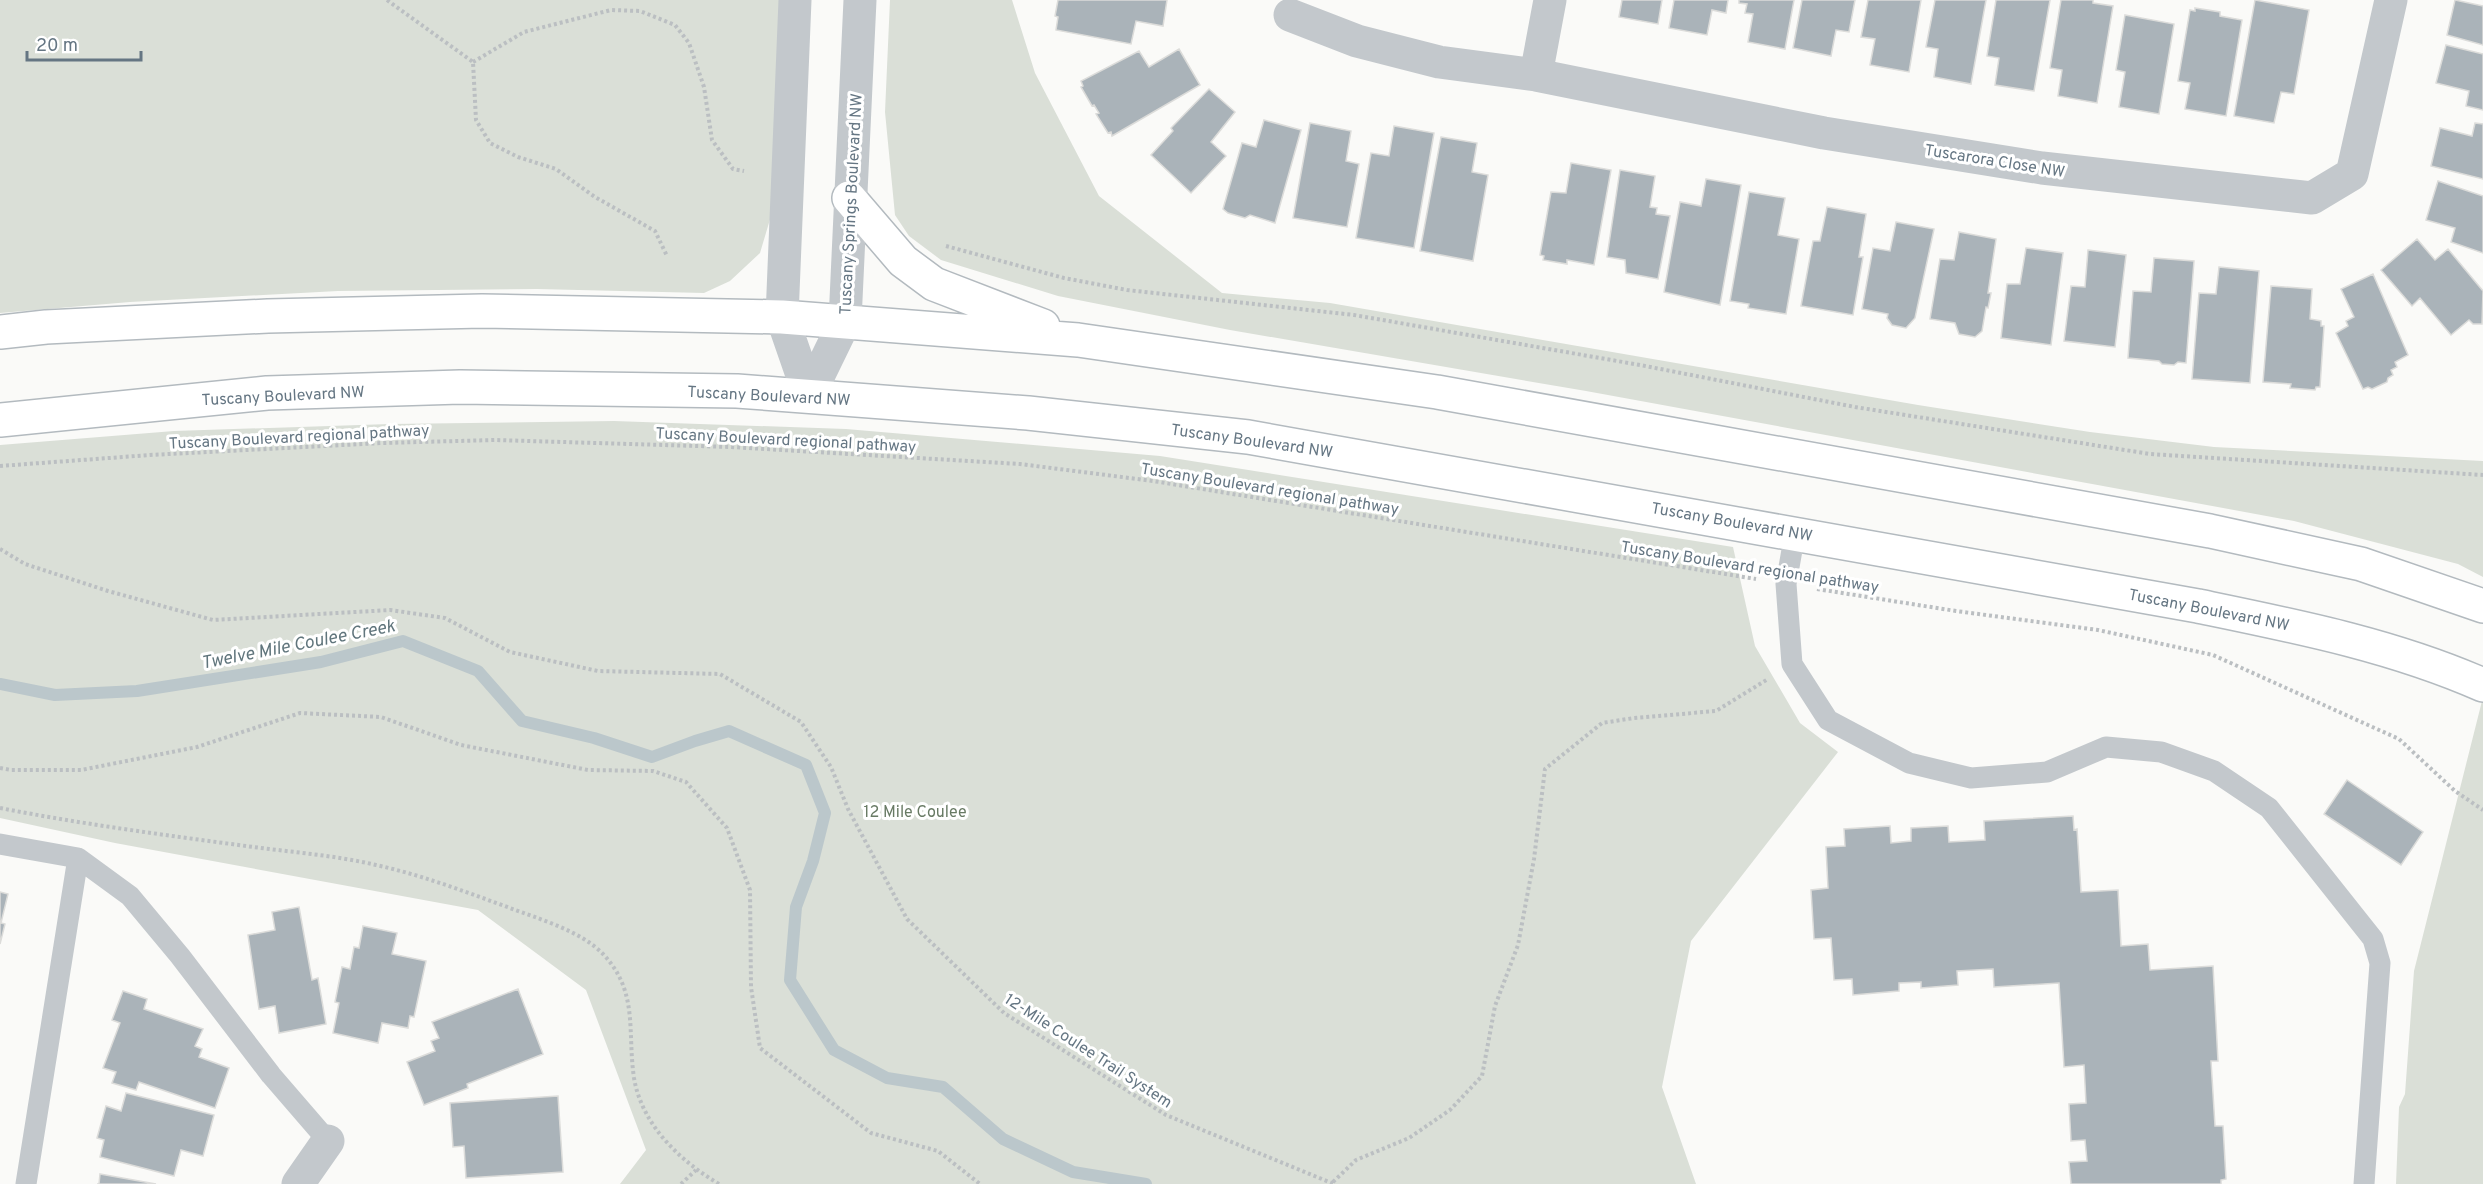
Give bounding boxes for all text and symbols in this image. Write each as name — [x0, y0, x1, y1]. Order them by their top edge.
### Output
scale bar — [27, 24, 141, 62]
text: 20 m — [36, 35, 78, 58]
street label: Tuscany Springs Boulevard NW — [836, 93, 868, 315]
street label: Tuscarora Close NW — [1923, 141, 2066, 183]
street label: Tuscany Boulevard NW — [201, 383, 365, 411]
street label: Tuscany Boulevard NW — [687, 383, 851, 411]
street label: Tuscany Boulevard regional pathway — [168, 421, 430, 455]
street label: Tuscany Boulevard NW — [1169, 421, 1334, 463]
street label: Tuscany Boulevard regional pathway — [655, 424, 917, 458]
street label: Tuscany Boulevard regional pathway — [1139, 460, 1400, 520]
street label: Tuscany Boulevard NW — [1649, 499, 1814, 547]
street label: Tuscany Boulevard regional pathway — [1619, 538, 1880, 598]
street label: Tuscany Boulevard NW — [2126, 586, 2291, 636]
water label: Twelve Mile Coulee Creek — [200, 615, 398, 676]
park label: 12 Mile Coulee — [863, 803, 967, 823]
street label: 12-Mile Coulee Trail System — [1000, 990, 1175, 1113]

